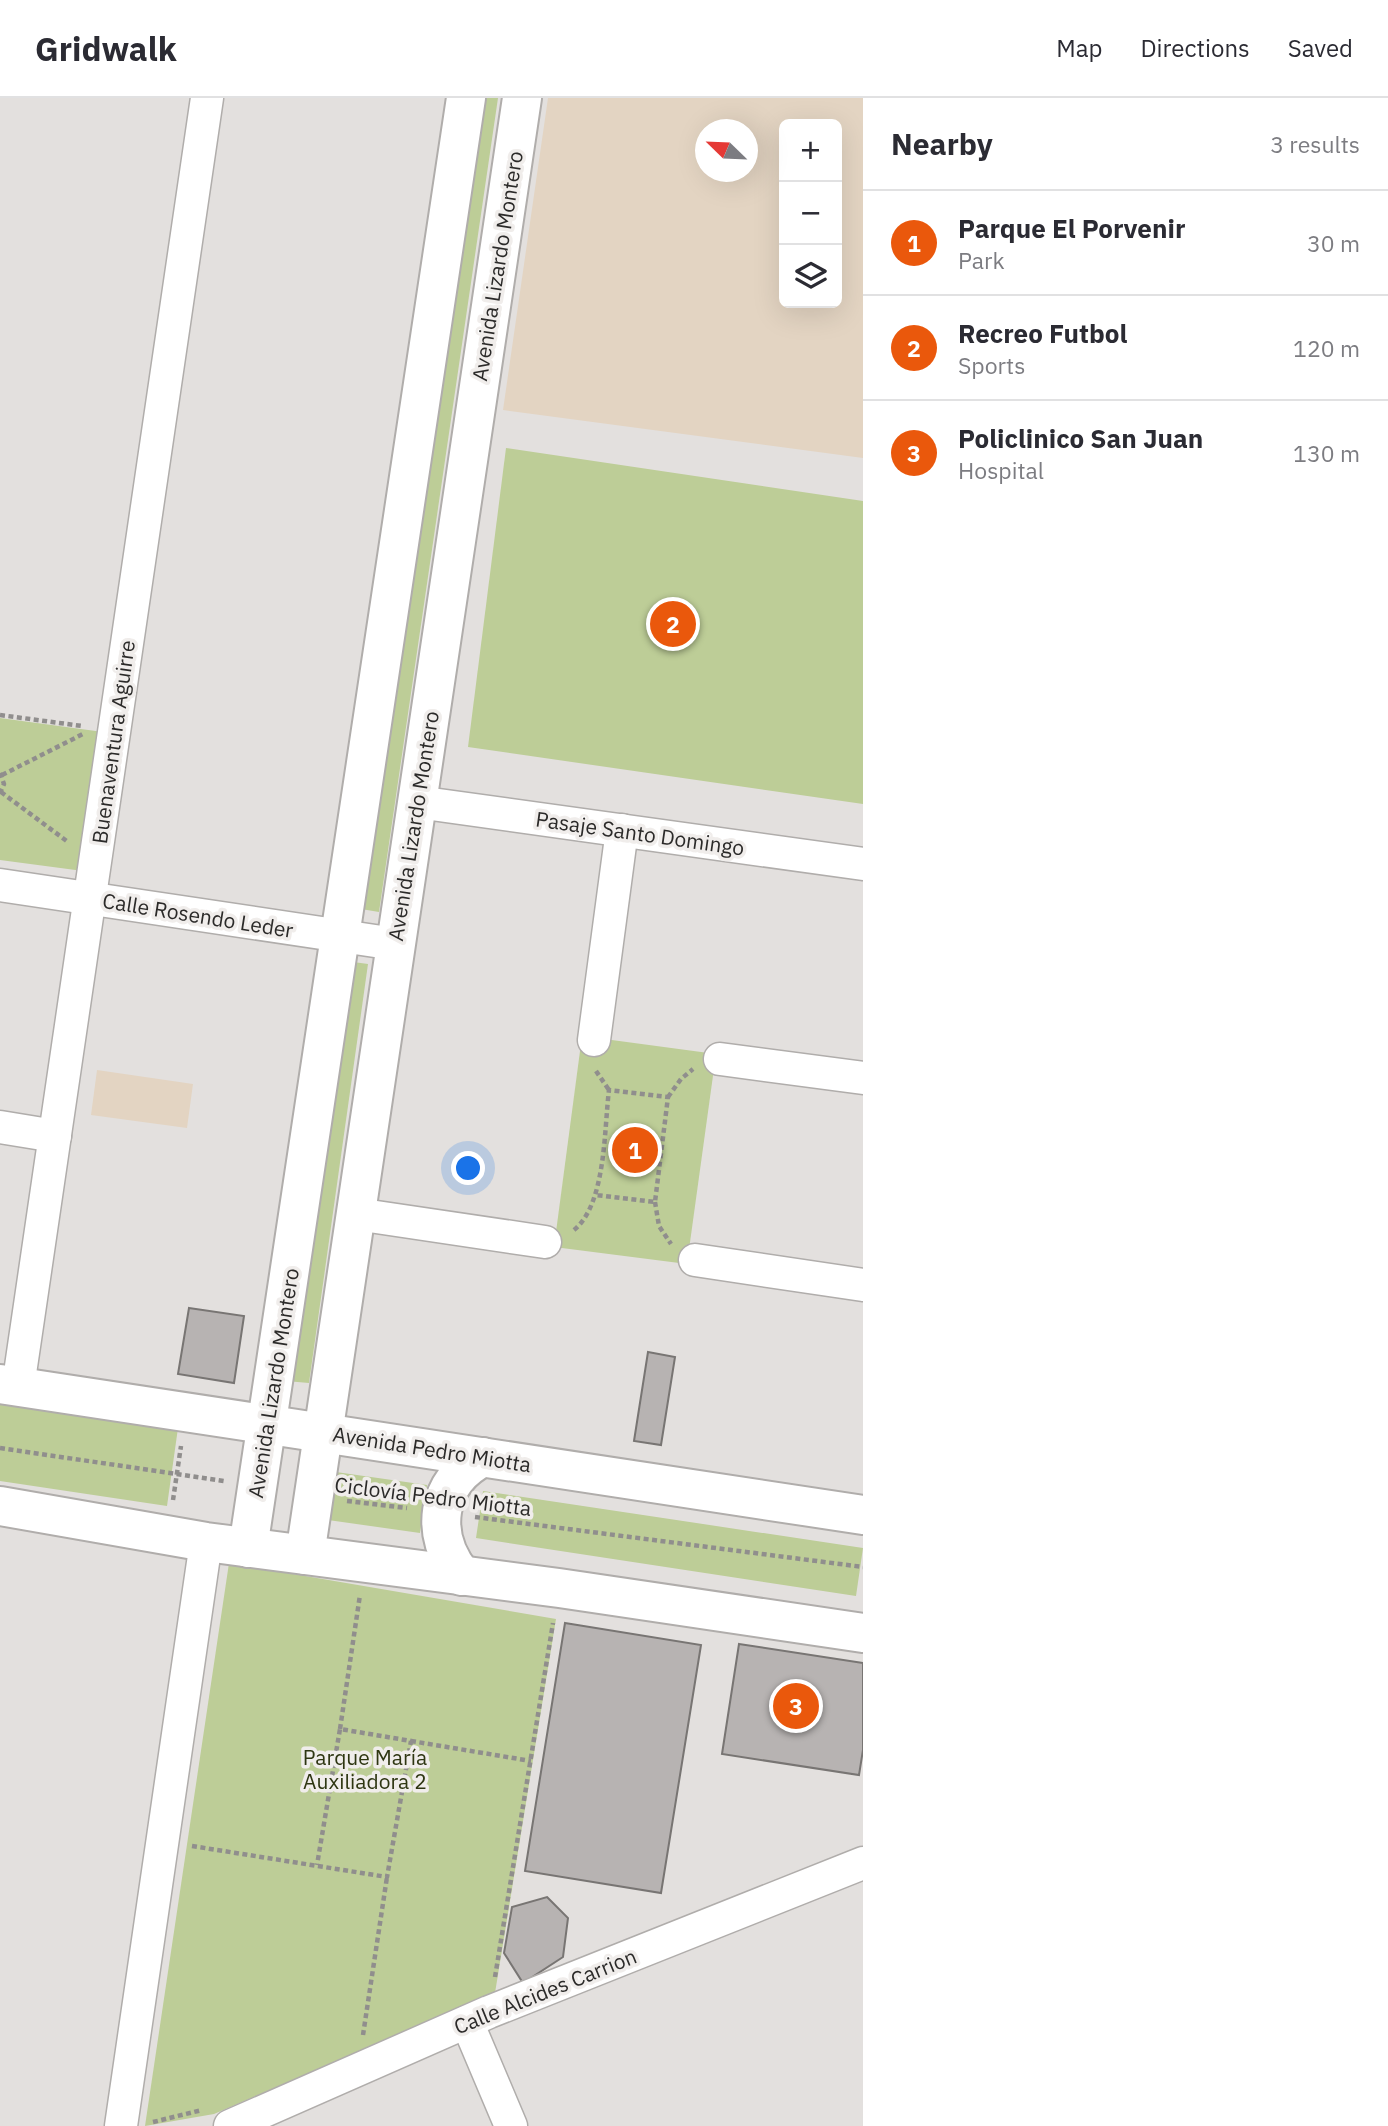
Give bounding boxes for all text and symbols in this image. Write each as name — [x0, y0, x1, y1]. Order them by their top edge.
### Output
text: Gridwalk — [35, 27, 177, 70]
text: Map — [1056, 32, 1102, 64]
text: Directions — [1140, 32, 1250, 64]
text: Saved — [1288, 32, 1353, 64]
north arrow — [695, 119, 758, 182]
map controls — [779, 119, 842, 308]
button: + — [779, 119, 842, 182]
text: Nearby — [891, 124, 993, 163]
text: 3 results — [1270, 129, 1360, 159]
street label: Avenida Lizardo Montero — [465, 149, 529, 383]
button: − — [779, 182, 842, 245]
text: Parque El Porvenir — [958, 211, 1185, 245]
text: 1 — [907, 228, 921, 258]
text: 30 m — [1307, 228, 1360, 258]
button: layers — [779, 245, 842, 308]
text: Park — [958, 245, 1005, 275]
text: Recreo Futbol — [958, 316, 1127, 350]
text: 2 — [907, 333, 921, 363]
text: 120 m — [1293, 333, 1360, 363]
text: Sports — [958, 350, 1025, 380]
text: Policlinico San Juan — [958, 421, 1203, 455]
text: 3 — [907, 438, 921, 468]
text: 130 m — [1293, 438, 1360, 468]
text: Hospital — [958, 455, 1044, 485]
pin: 2 — [650, 598, 696, 650]
street label: Buenaventura Aguirre — [85, 638, 141, 846]
street label: Avenida Lizardo Montero — [381, 709, 445, 943]
street label: Pasaje Santo Domingo — [534, 804, 746, 862]
street label: Calle Rosendo Leder — [101, 886, 296, 944]
pin: 1 — [612, 1124, 658, 1176]
your location — [451, 1151, 485, 1185]
street label: Avenida Lizardo Montero — [241, 1266, 305, 1500]
street label: Avenida Pedro Miotta — [331, 1419, 533, 1479]
street label: Ciclovía Pedro Miotta — [333, 1470, 533, 1522]
pin: 3 — [773, 1680, 819, 1732]
park label: Parque María Auxiliadora 2 — [303, 1743, 427, 1795]
street label: Calle Alcides Carrion — [450, 1942, 640, 2040]

